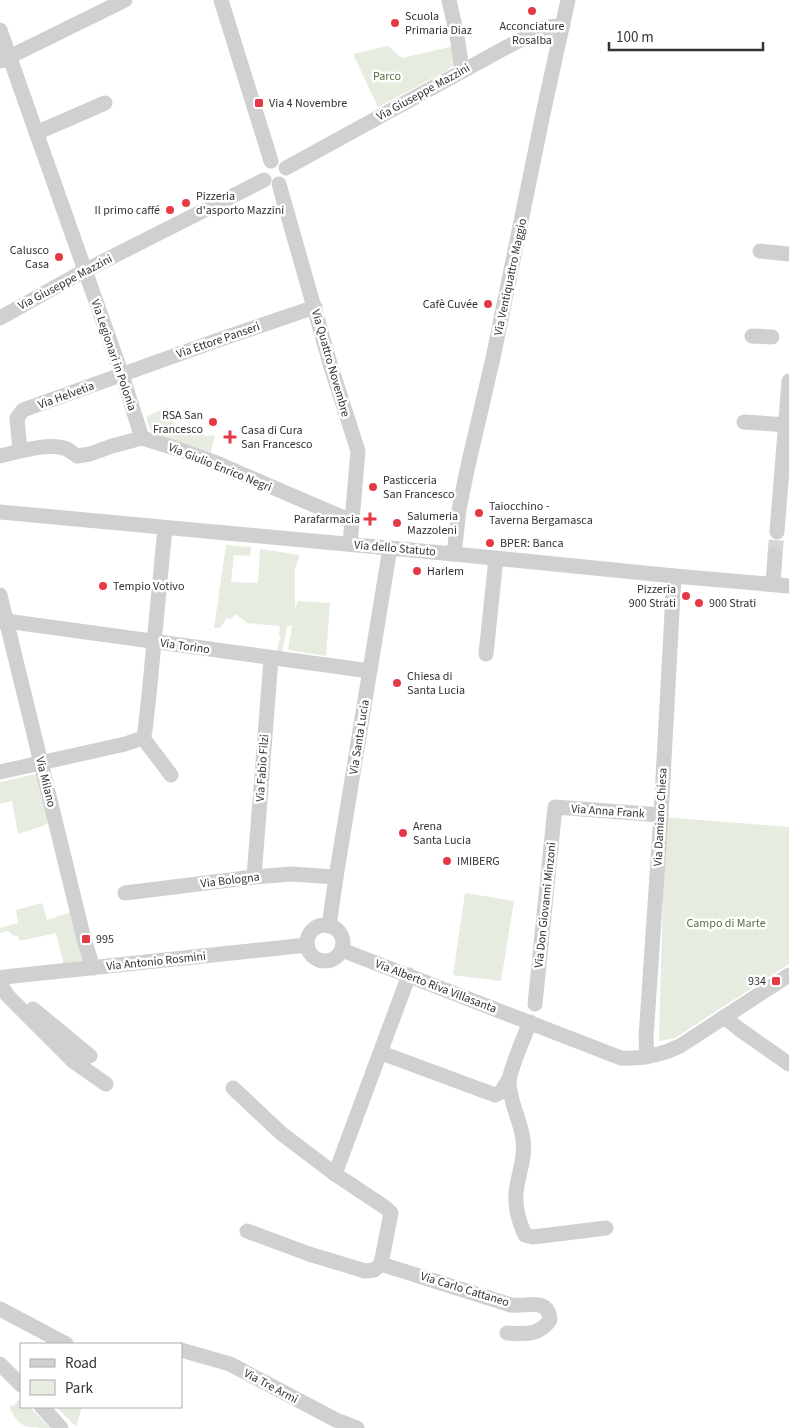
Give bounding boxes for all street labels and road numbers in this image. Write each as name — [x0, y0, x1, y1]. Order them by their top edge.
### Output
street label: Via Giuseppe Mazzini — [373, 60, 473, 125]
street label: Via Ventiquattro Maggio — [490, 217, 531, 337]
street label: Via Giuseppe Mazzini — [15, 250, 115, 314]
street label: Via Legionari in Polonia — [86, 297, 141, 413]
street label: Via Quattro Novembre — [307, 307, 354, 419]
street label: Via Ettore Panseri — [174, 318, 262, 363]
street label: Via Helvetia — [36, 377, 97, 414]
street label: Via Giulio Enrico Negri — [166, 439, 274, 496]
street label: Via dello Statuto — [353, 536, 437, 561]
street label: Via Torino — [159, 635, 211, 658]
street label: Via Santa Lucia — [345, 698, 374, 776]
street label: Via Fabio Filzi — [252, 734, 273, 802]
street label: Via Milano — [31, 755, 60, 809]
street label: Via Damiano Chiesa — [649, 767, 672, 867]
street label: Via Anna Frank — [571, 800, 645, 823]
street label: Via Don Giovanni Minzoni — [530, 841, 561, 969]
street label: Via Bologna — [200, 868, 261, 893]
street label: Via Antonio Rosmini — [105, 948, 207, 975]
street label: Via Alberto Riva Villasanta — [373, 955, 499, 1018]
street label: Via Carlo Cattaneo — [418, 1268, 511, 1311]
street label: Via Tre Armi — [241, 1365, 301, 1408]

